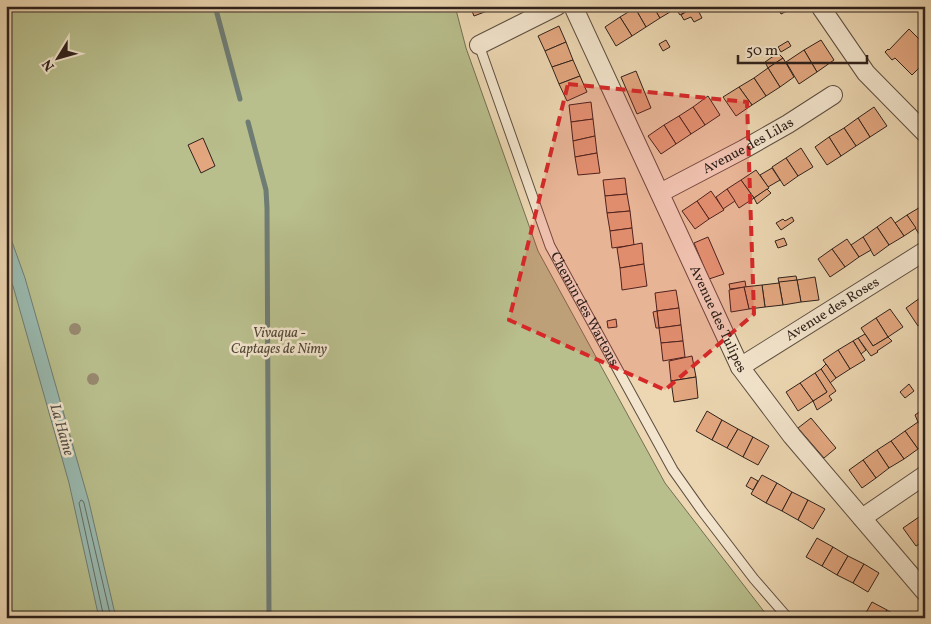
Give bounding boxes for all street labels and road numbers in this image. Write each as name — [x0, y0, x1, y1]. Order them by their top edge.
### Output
street label: Avenue des Lilas — [699, 113, 798, 179]
street label: Chemin des Wartons — [546, 249, 624, 369]
street label: Avenue des Tulipes — [685, 262, 751, 377]
street label: Avenue des Roses — [782, 273, 883, 346]

